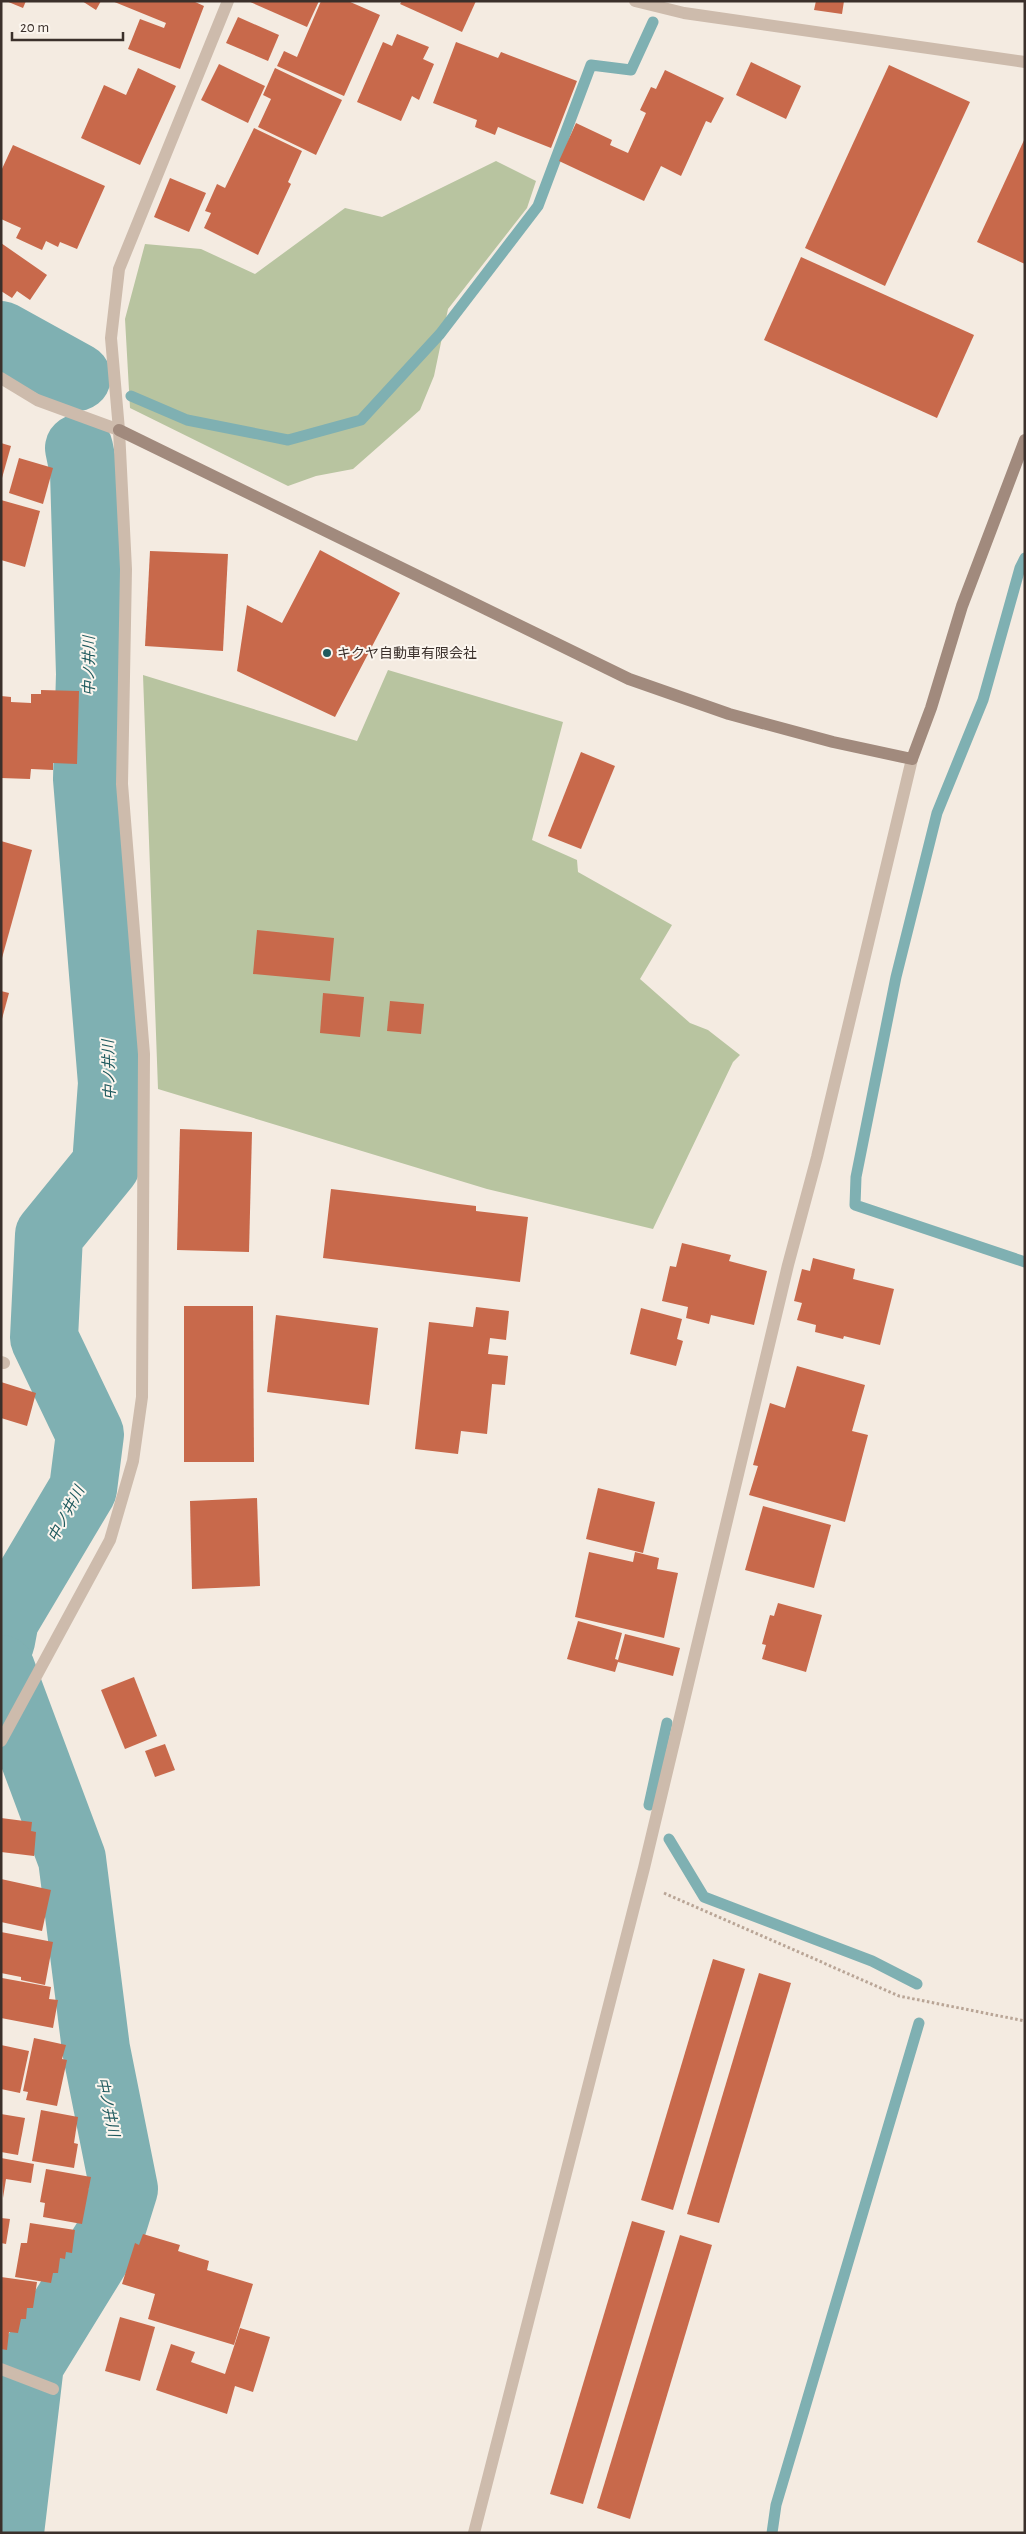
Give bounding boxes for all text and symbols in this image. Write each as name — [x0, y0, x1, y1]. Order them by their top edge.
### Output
scale bar — [12, 10, 124, 42]
text: 20 m — [20, 20, 49, 35]
water label: 中ノ井川 — [81, 634, 97, 696]
place label: キクヤ自動車有限会社 — [337, 646, 477, 661]
marker: キクヤ自動車有限会社 — [321, 647, 333, 659]
water label: 中ノ井川 — [100, 1038, 118, 1100]
water label: 中ノ井川 — [45, 1482, 88, 1544]
water label: 中ノ井川 — [94, 2076, 122, 2140]

